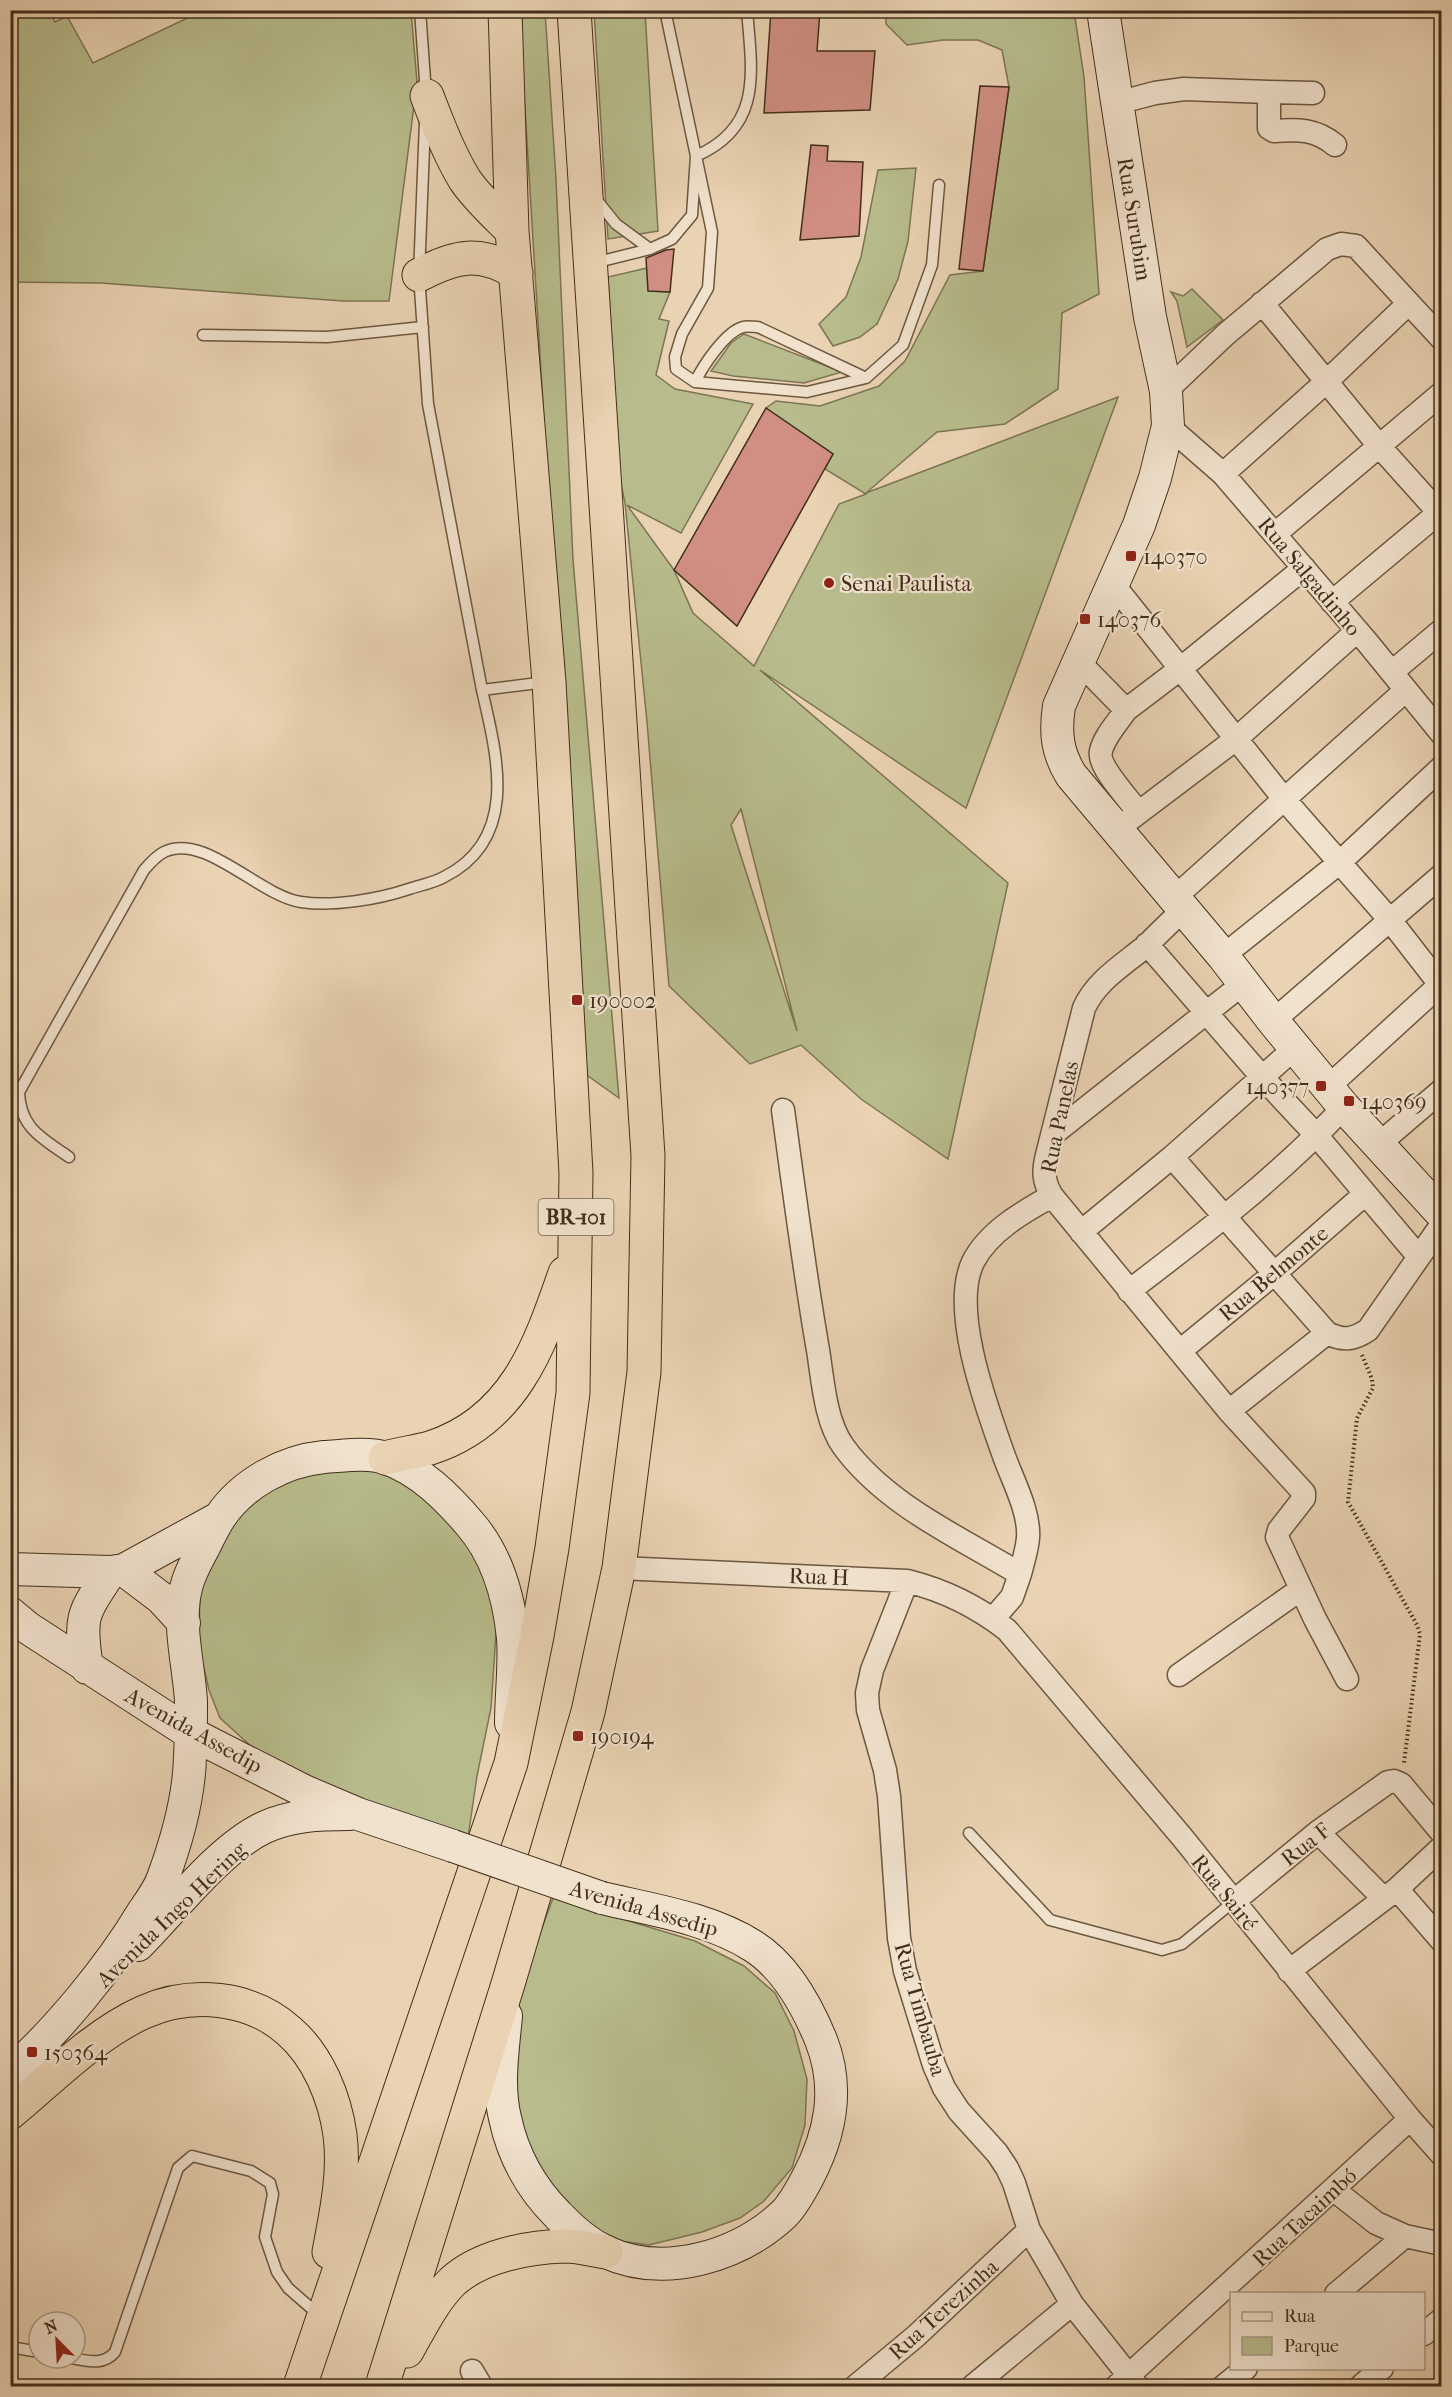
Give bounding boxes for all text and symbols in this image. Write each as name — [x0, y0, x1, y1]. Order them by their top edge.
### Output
street label: Rua Surubim — [1111, 156, 1157, 283]
street label: Rua Salgadinho — [1252, 512, 1366, 641]
place label: 140370 — [1143, 544, 1208, 570]
marker: 140370 — [1124, 549, 1138, 563]
place label: Senai Paulista — [841, 571, 973, 597]
marker: Senai Paulista — [822, 576, 836, 590]
place label: 140376 — [1097, 607, 1162, 633]
marker: 140376 — [1078, 612, 1092, 626]
place label: 190002 — [589, 988, 656, 1014]
marker: 190002 — [570, 993, 584, 1007]
street label: Rua Panelas — [1035, 1059, 1085, 1176]
place label: 140377 — [1246, 1074, 1309, 1100]
marker: 140377 — [1314, 1079, 1328, 1093]
place label: 140369 — [1361, 1089, 1426, 1115]
marker: 140369 — [1342, 1094, 1356, 1108]
road number: BR-101 — [538, 1199, 614, 1235]
street label: Rua Belmonte — [1214, 1220, 1334, 1327]
street label: Rua H — [788, 1563, 850, 1591]
street label: Avenida Assedip — [119, 1682, 267, 1779]
place label: 190194 — [590, 1724, 655, 1750]
marker: 190194 — [571, 1729, 585, 1743]
street label: Rua F — [1276, 1818, 1335, 1872]
street label: Avenida Ingo Hering — [91, 1836, 252, 1994]
street label: Rua Sairé — [1185, 1849, 1263, 1936]
street label: Avenida Assedip — [566, 1875, 721, 1943]
street label: Rua Timbauba — [889, 1939, 952, 2080]
place label: 150364 — [44, 2040, 108, 2066]
marker: 150364 — [25, 2045, 39, 2059]
street label: Rua Tacaimbó — [1247, 2163, 1362, 2273]
street label: Rua Terezinha — [884, 2253, 1004, 2366]
legend — [1230, 2292, 1425, 2370]
text: Rua — [1284, 2306, 1316, 2327]
north arrow — [27, 2310, 87, 2370]
text: N — [42, 2315, 61, 2338]
text: Parque — [1284, 2336, 1339, 2357]

